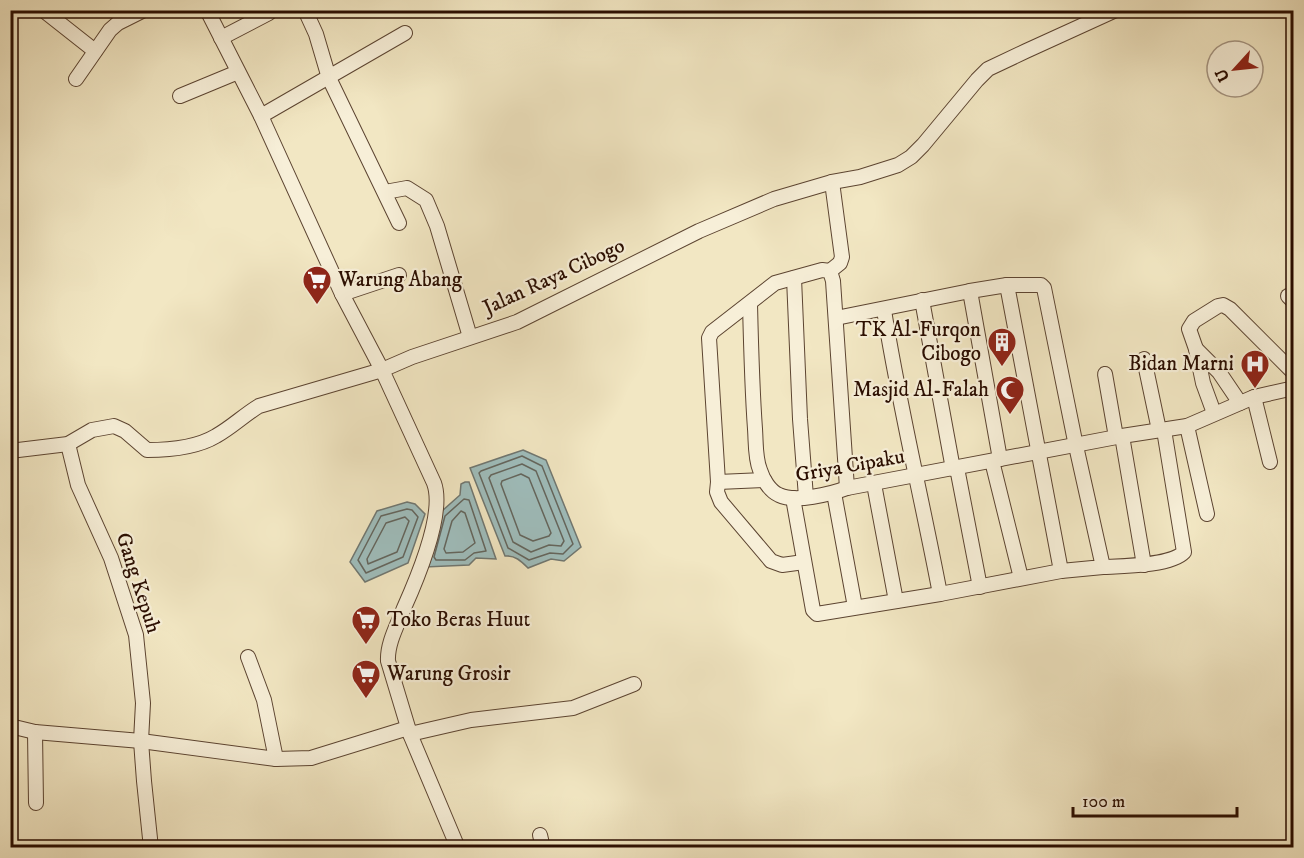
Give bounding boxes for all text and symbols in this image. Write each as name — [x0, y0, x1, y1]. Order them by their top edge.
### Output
north arrow — [1205, 39, 1265, 99]
text: U — [1211, 65, 1234, 85]
street label: Jalan Raya Cibogo — [477, 233, 629, 322]
supermarket icon: Warung Abang — [301, 264, 333, 306]
place label: Warung Abang — [337, 267, 463, 293]
place label: TK Al-Furqon Cibogo — [856, 317, 981, 367]
building icon: TK Al-Furqon Cibogo — [986, 326, 1018, 368]
hospital icon: Bidan Marni — [1239, 348, 1271, 390]
place label: Bidan Marni — [1128, 351, 1234, 377]
mosque icon: Masjid Al-Falah — [994, 374, 1026, 416]
place label: Masjid Al-Falah — [853, 377, 989, 403]
street label: Griya Cipaku — [793, 444, 907, 488]
street label: Gang Kepuh — [110, 529, 166, 637]
supermarket icon: Toko Beras Huut — [350, 604, 382, 646]
place label: Toko Beras Huut — [387, 607, 531, 633]
supermarket icon: Warung Grosir — [350, 658, 382, 700]
place label: Warung Grosir — [386, 661, 511, 687]
scale bar — [1073, 780, 1236, 818]
text: 100 m — [1082, 791, 1125, 813]

